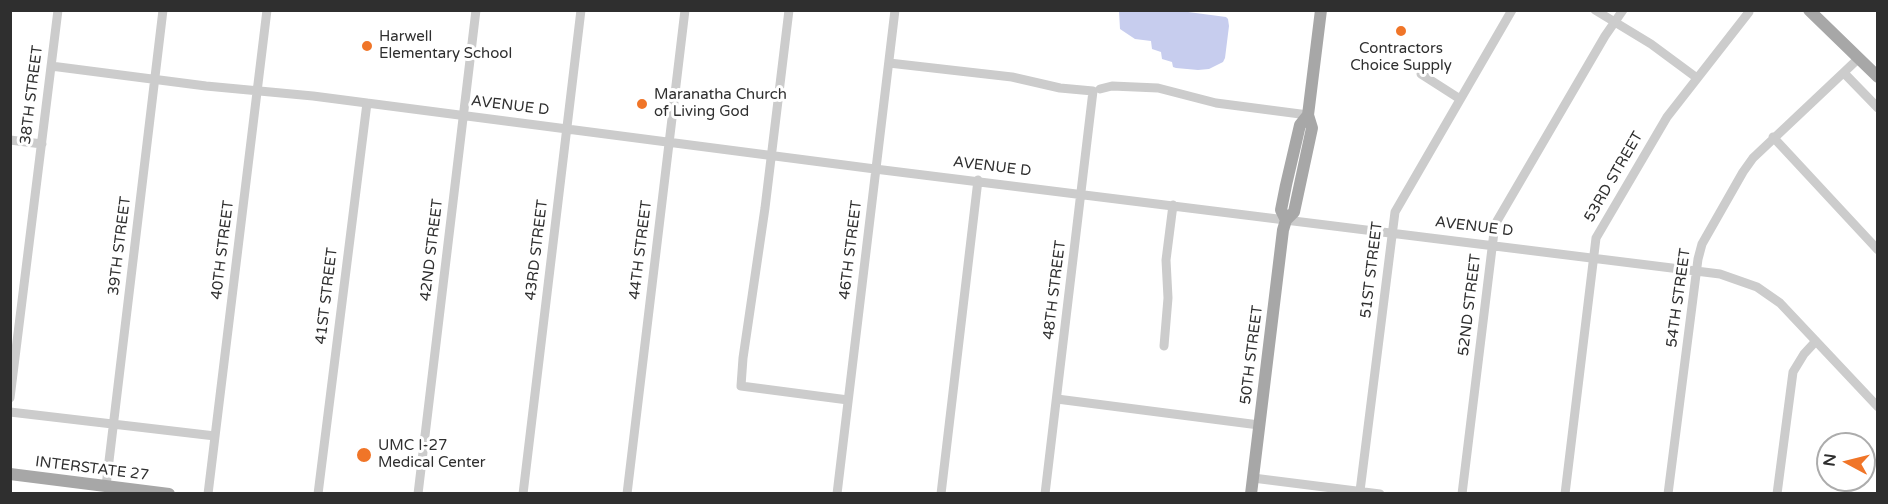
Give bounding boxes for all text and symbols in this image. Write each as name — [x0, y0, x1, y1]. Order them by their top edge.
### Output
marker: Contractors Choice Supply — [1394, 24, 1408, 38]
place label: Harwell Elementary School — [379, 28, 512, 63]
marker: Harwell Elementary School — [360, 39, 374, 53]
place label: Contractors Choice Supply — [1350, 40, 1452, 75]
street label: 38TH STREET — [17, 44, 47, 146]
place label: Maranatha Church of Living God — [654, 86, 787, 121]
street label: AVENUE D — [470, 92, 550, 120]
marker: Maranatha Church of Living God — [635, 97, 649, 111]
street label: 53RD STREET — [1581, 129, 1647, 225]
street label: AVENUE D — [952, 153, 1032, 181]
street label: 39TH STREET — [105, 195, 135, 297]
street label: 42ND STREET — [417, 198, 447, 302]
street label: 40TH STREET — [208, 199, 238, 301]
street label: 43RD STREET — [522, 199, 552, 301]
street label: 44TH STREET — [626, 199, 656, 301]
street label: 46TH STREET — [836, 199, 866, 301]
street label: AVENUE D — [1434, 213, 1514, 241]
street label: 51ST STREET — [1357, 221, 1387, 319]
street label: 48TH STREET — [1040, 239, 1070, 341]
street label: 41ST STREET — [312, 247, 342, 345]
street label: 54TH STREET — [1663, 247, 1695, 349]
street label: 52ND STREET — [1455, 253, 1485, 357]
street label: 50TH STREET — [1237, 304, 1267, 406]
north arrow — [1816, 432, 1876, 492]
place label: UMC I-27 Medical Center — [378, 437, 486, 472]
marker: UMC I-27 Medical Center — [355, 446, 373, 464]
text: N — [1819, 452, 1841, 468]
street label: INTERSTATE 27 — [34, 453, 150, 485]

